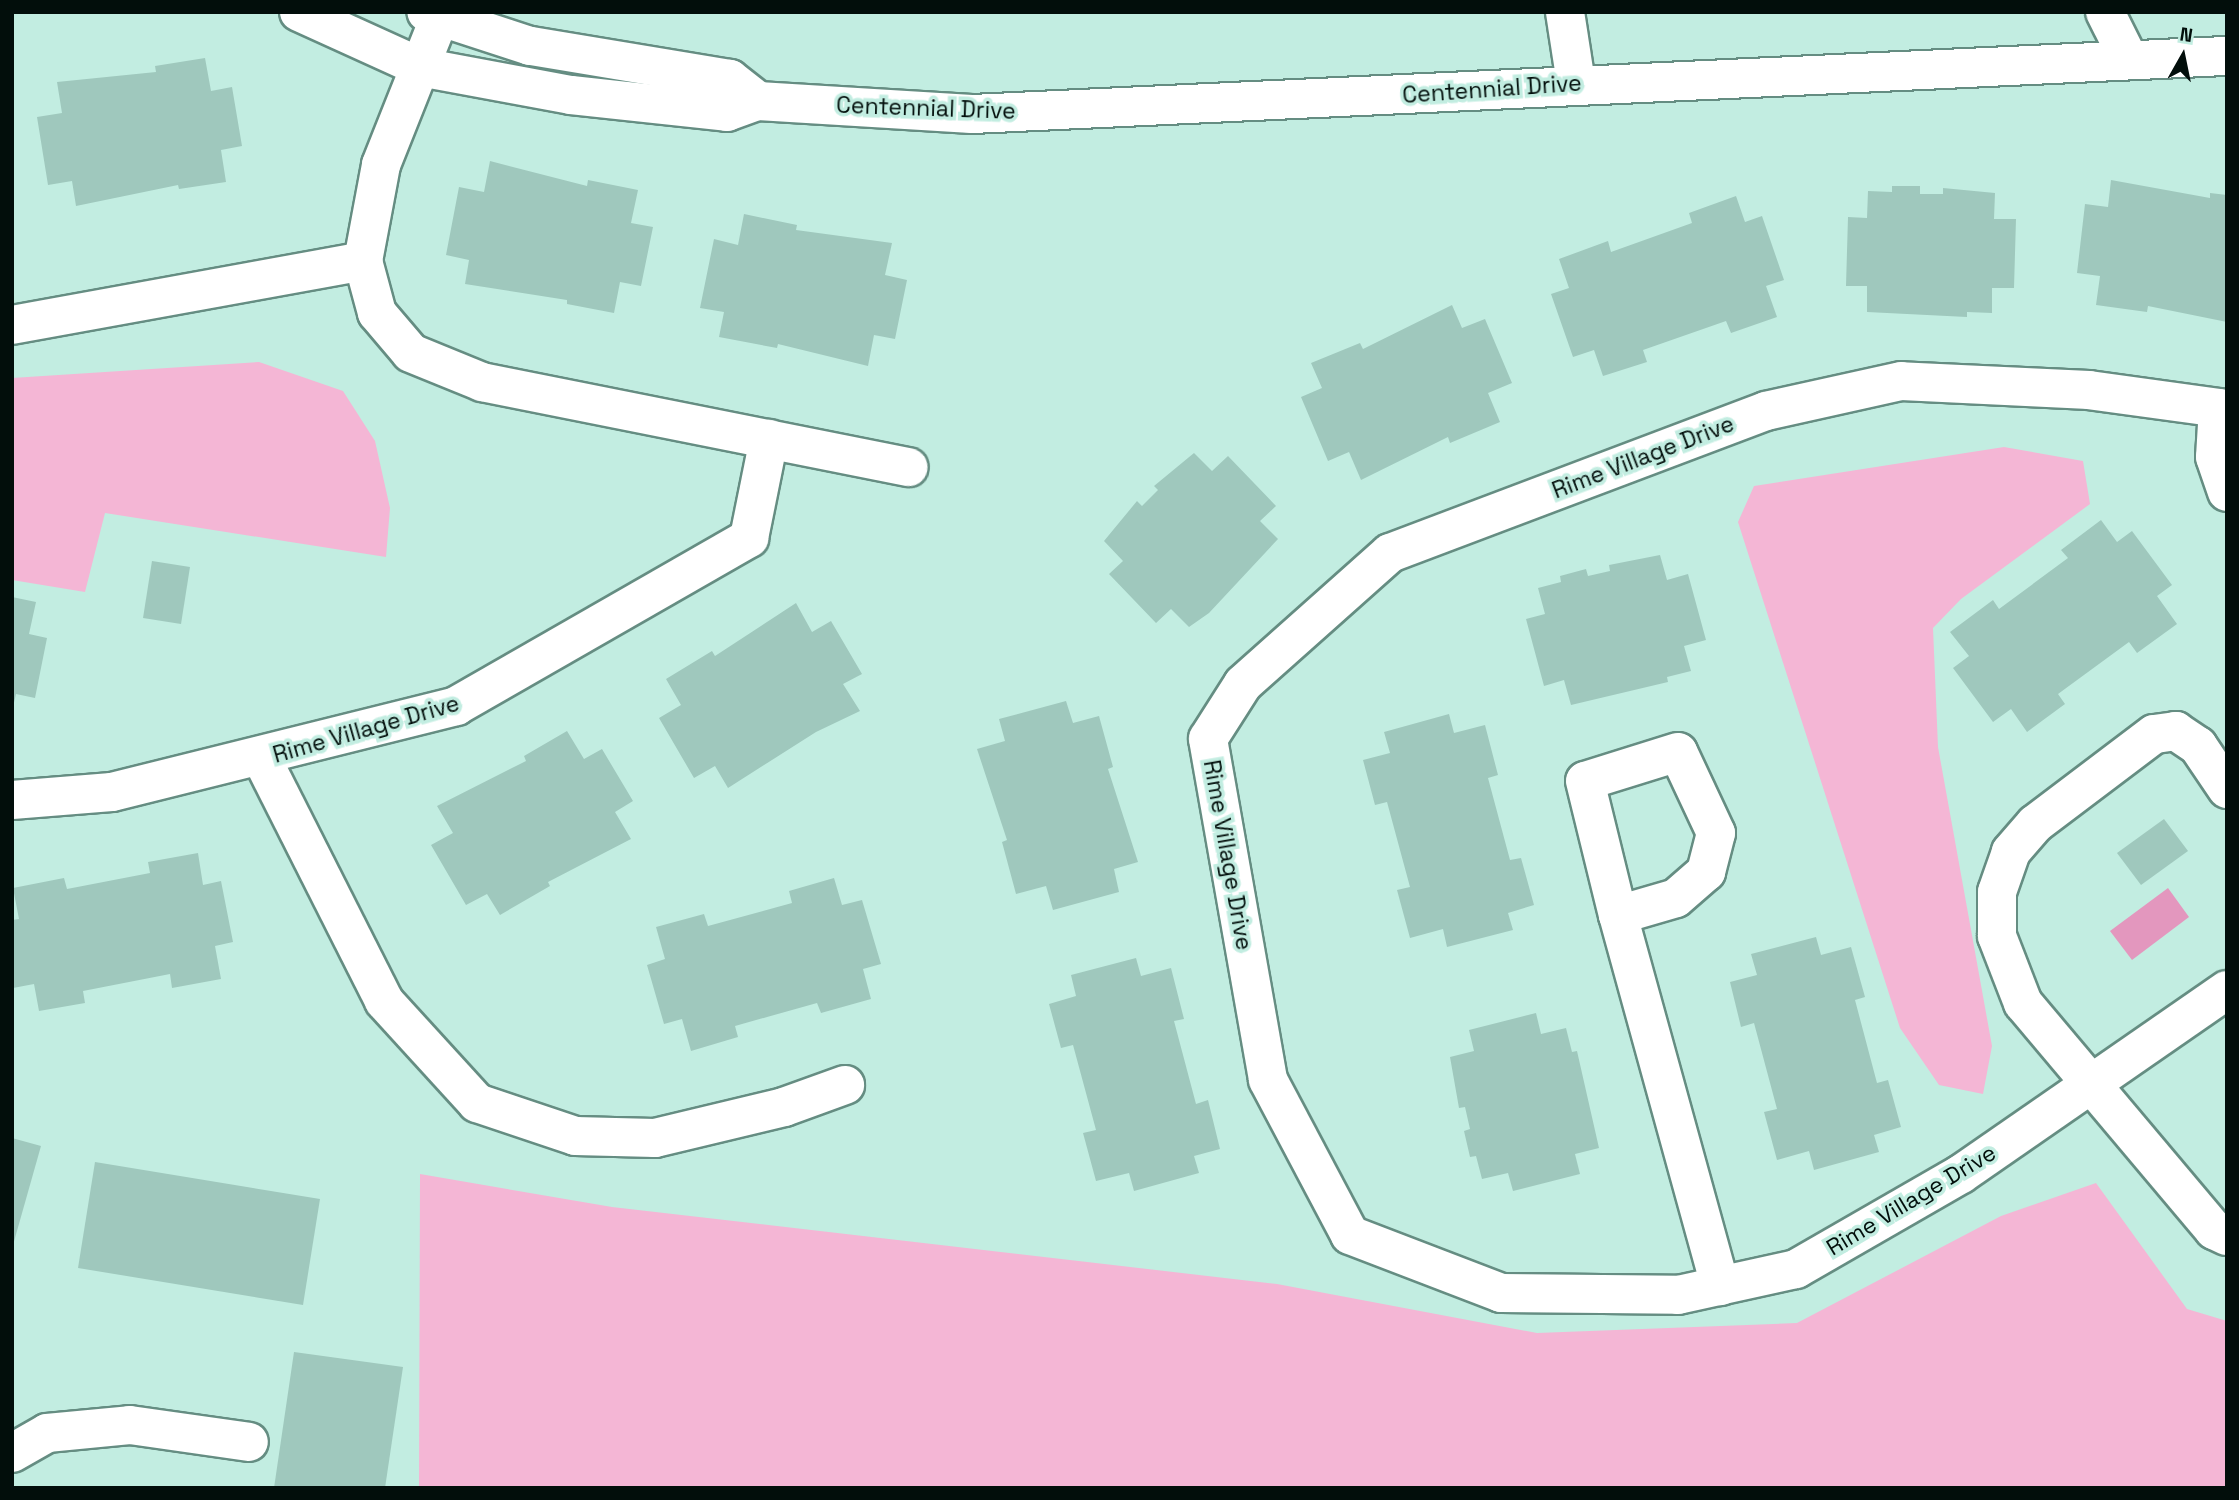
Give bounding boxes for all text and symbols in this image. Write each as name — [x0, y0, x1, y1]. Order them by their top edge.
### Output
north arrow — [2148, 21, 2218, 91]
text: N — [2178, 21, 2195, 48]
street label: Centennial Drive — [1401, 69, 1583, 109]
street label: Centennial Drive — [836, 91, 1016, 125]
street label: Rime Village Drive — [1548, 410, 1738, 504]
street label: Rime Village Drive — [269, 689, 463, 769]
street label: Rime Village Drive — [1198, 758, 1258, 952]
street label: Rime Village Drive — [1821, 1138, 2001, 1262]

